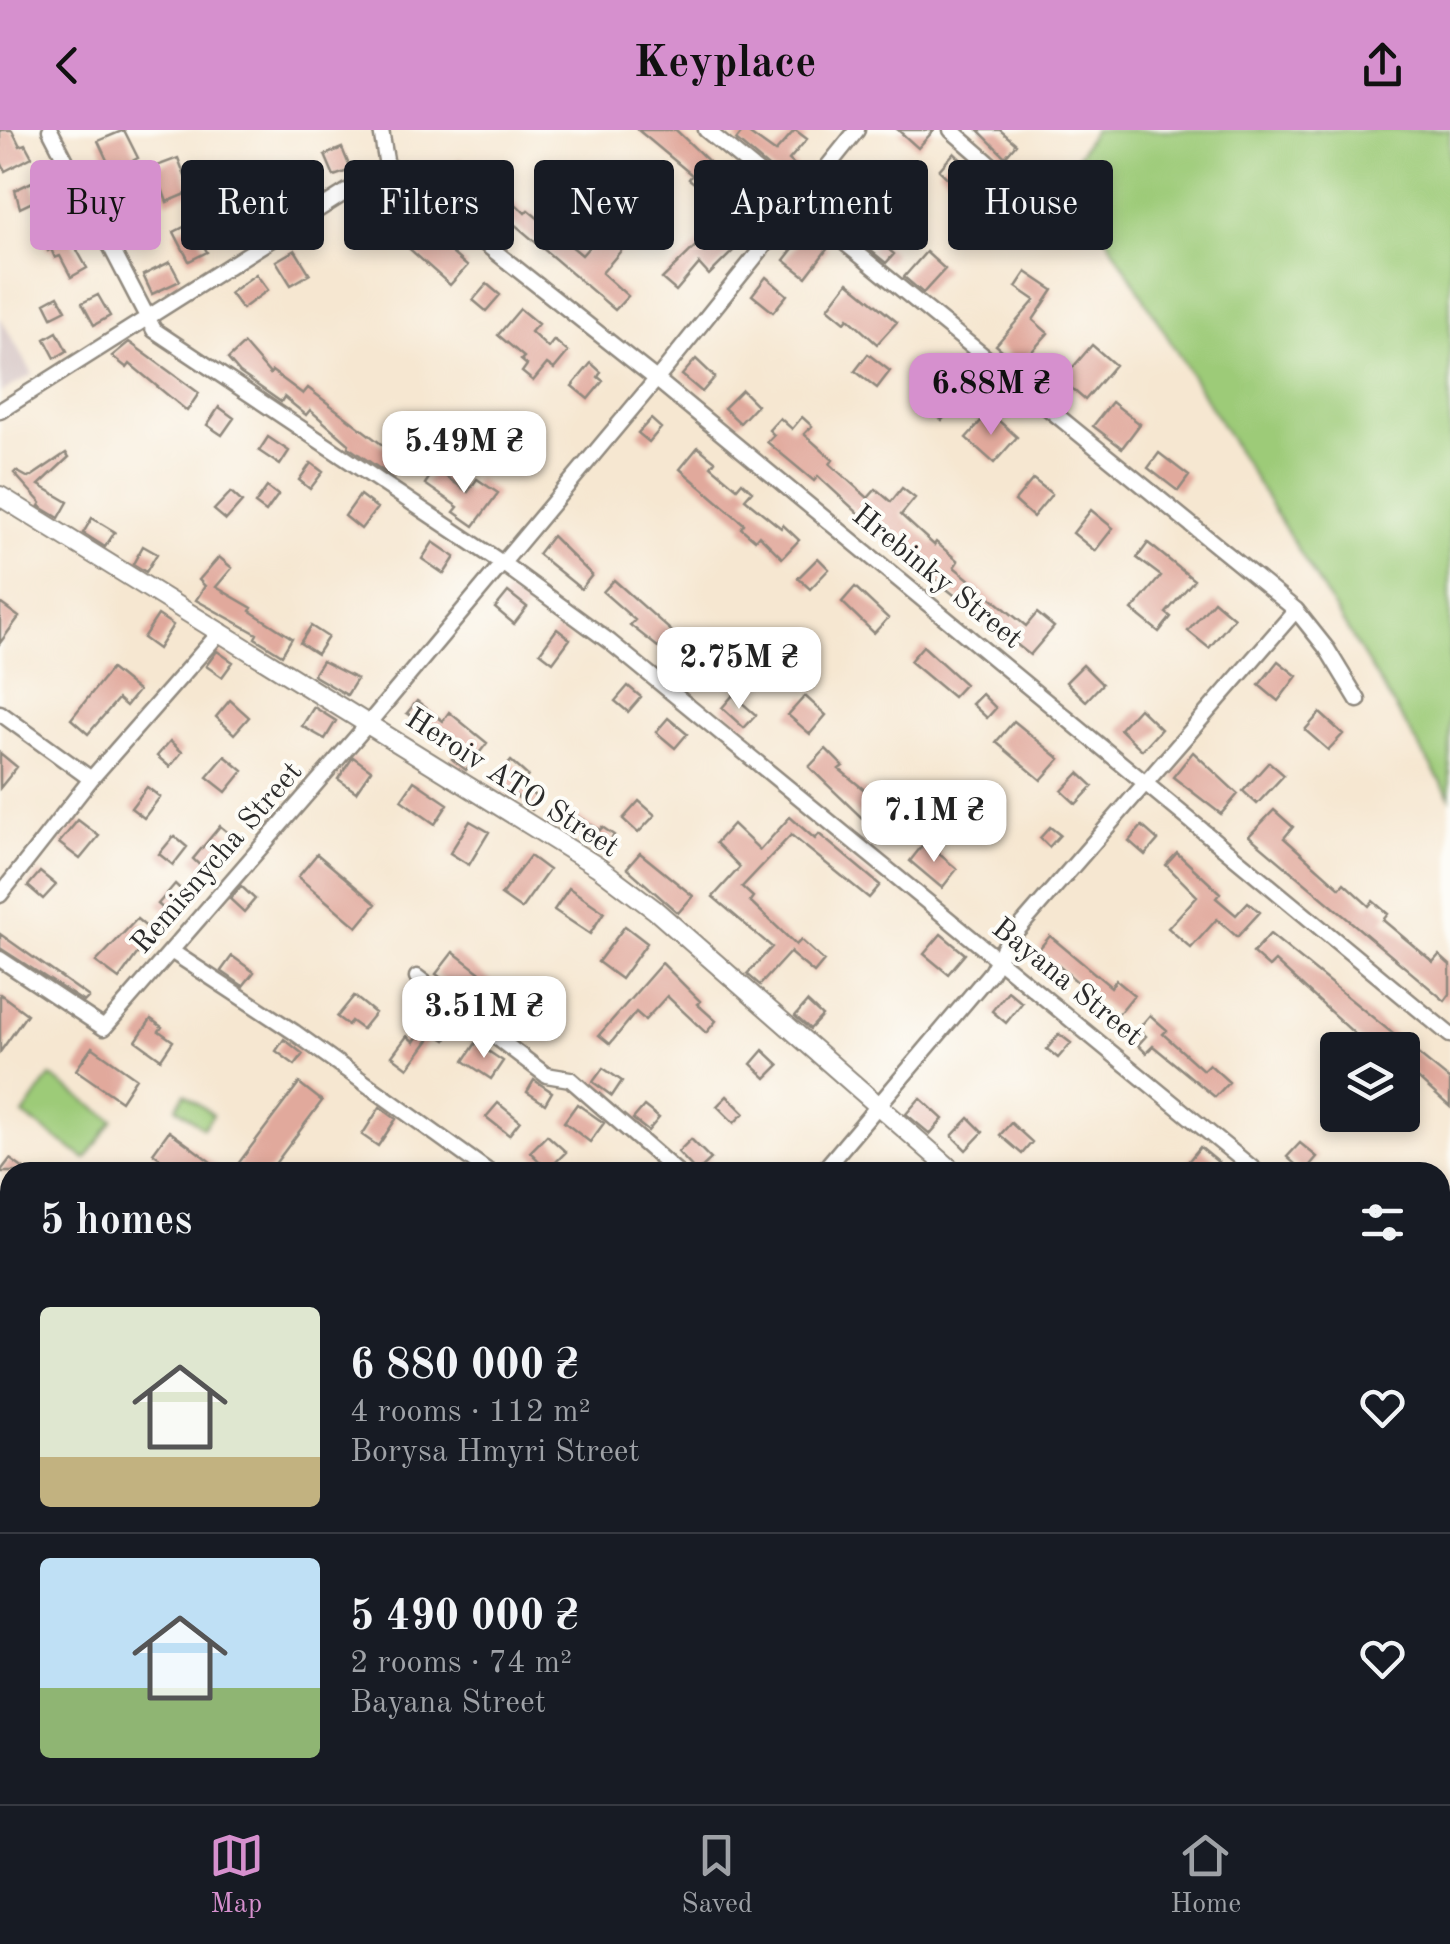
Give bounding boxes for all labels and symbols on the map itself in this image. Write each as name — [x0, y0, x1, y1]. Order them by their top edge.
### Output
pin: 6.88M ₴ — [899, 353, 1083, 438]
pin: 5.49M ₴ — [372, 411, 556, 496]
street label: Hrebinky Street — [846, 500, 1027, 655]
pin: 2.75M ₴ — [647, 627, 831, 712]
street label: Heroiv ATO Street — [400, 704, 624, 864]
street label: Remisnycha Street — [126, 757, 309, 960]
pin: 7.1M ₴ — [853, 780, 1015, 865]
street label: Bayana Street — [986, 913, 1148, 1052]
pin: 3.51M ₴ — [392, 976, 576, 1061]

